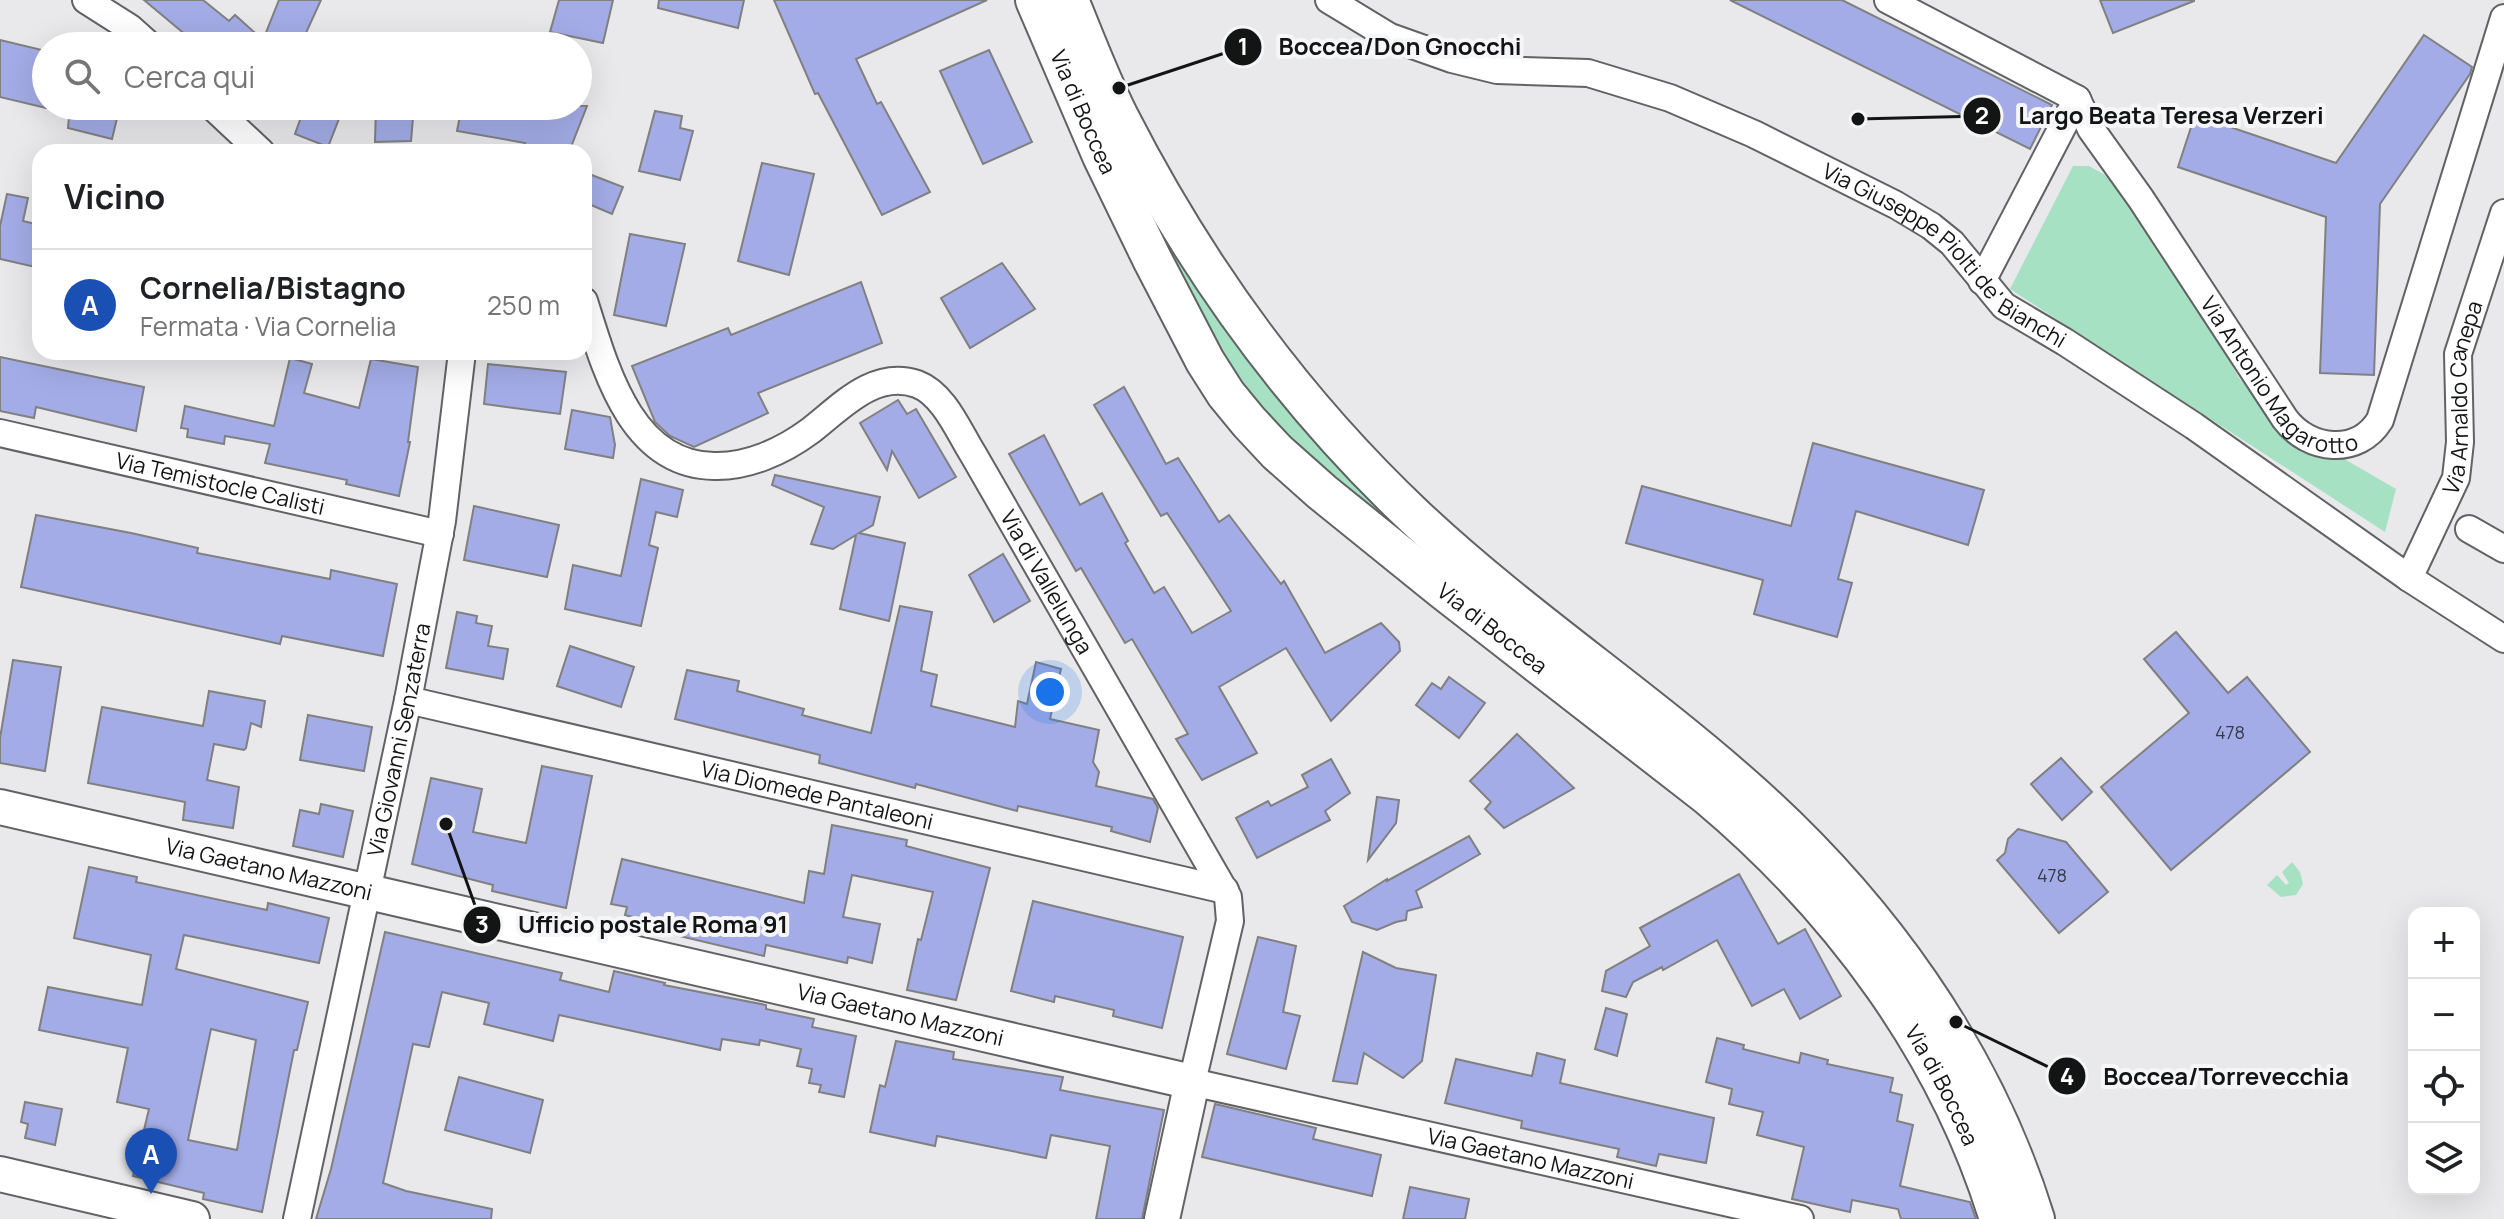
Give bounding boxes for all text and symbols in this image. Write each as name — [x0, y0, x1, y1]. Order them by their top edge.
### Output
callout: Boccea/Don Gnocchi — [1223, 23, 1538, 71]
text: 1 — [1238, 29, 1248, 62]
text: Boccea/Don Gnocchi — [1279, 29, 1521, 62]
search box — [32, 32, 592, 120]
street label: Via di Boccea — [1043, 45, 1124, 179]
icon: search — [60, 54, 104, 98]
text: Cerca qui — [124, 56, 255, 97]
callout: Largo Beata Teresa Verzeri — [1962, 92, 2340, 140]
text: 2 — [1975, 98, 1989, 131]
text: Largo Beata Teresa Verzeri — [2018, 98, 2324, 131]
street label: Via Giuseppe Piolti de' Bianchi — [1817, 156, 2072, 355]
text: Vicino — [64, 173, 165, 219]
text: Cornelia/Bistagno — [140, 267, 406, 308]
text: A — [81, 287, 99, 323]
text: 250 m — [487, 287, 560, 323]
street label: Via Antonio Magarotto — [2194, 290, 2362, 460]
street label: Via Arnaldo Canepa — [2435, 297, 2489, 499]
text: Fermata · Via Cornelia — [140, 308, 396, 344]
street label: Via Temistocle Calisti — [113, 445, 328, 522]
street label: Via di Vallelunga — [993, 505, 1100, 660]
street label: Via di Boccea — [1431, 576, 1554, 681]
street label: Via Giovanni Senzaterra — [360, 620, 437, 859]
your location — [1030, 672, 1070, 712]
house number: 478 — [2215, 720, 2245, 744]
street label: Via Diomede Pantaleoni — [698, 754, 936, 837]
street label: Via Gaetano Mazzoni — [163, 831, 375, 907]
house number: 478 — [2037, 863, 2067, 887]
callout: Ufficio postale Roma 91 — [462, 901, 804, 949]
text: 3 — [475, 907, 489, 940]
text: Ufficio postale Roma 91 — [518, 907, 788, 940]
map controls — [2408, 907, 2480, 1195]
button: + — [2408, 907, 2480, 979]
street label: Via Gaetano Mazzoni — [794, 976, 1007, 1053]
button: − — [2408, 979, 2480, 1051]
street label: Via di Boccea — [1898, 1019, 1986, 1150]
button: locate — [2408, 1051, 2480, 1123]
callout: Boccea/Torrevecchia — [2047, 1052, 2365, 1100]
text: 4 — [2060, 1059, 2074, 1092]
text: Boccea/Torrevecchia — [2103, 1059, 2349, 1092]
street label: Via Gaetano Mazzoni — [1424, 1120, 1637, 1196]
button: layers — [2408, 1123, 2480, 1195]
pin: A — [125, 1128, 177, 1194]

